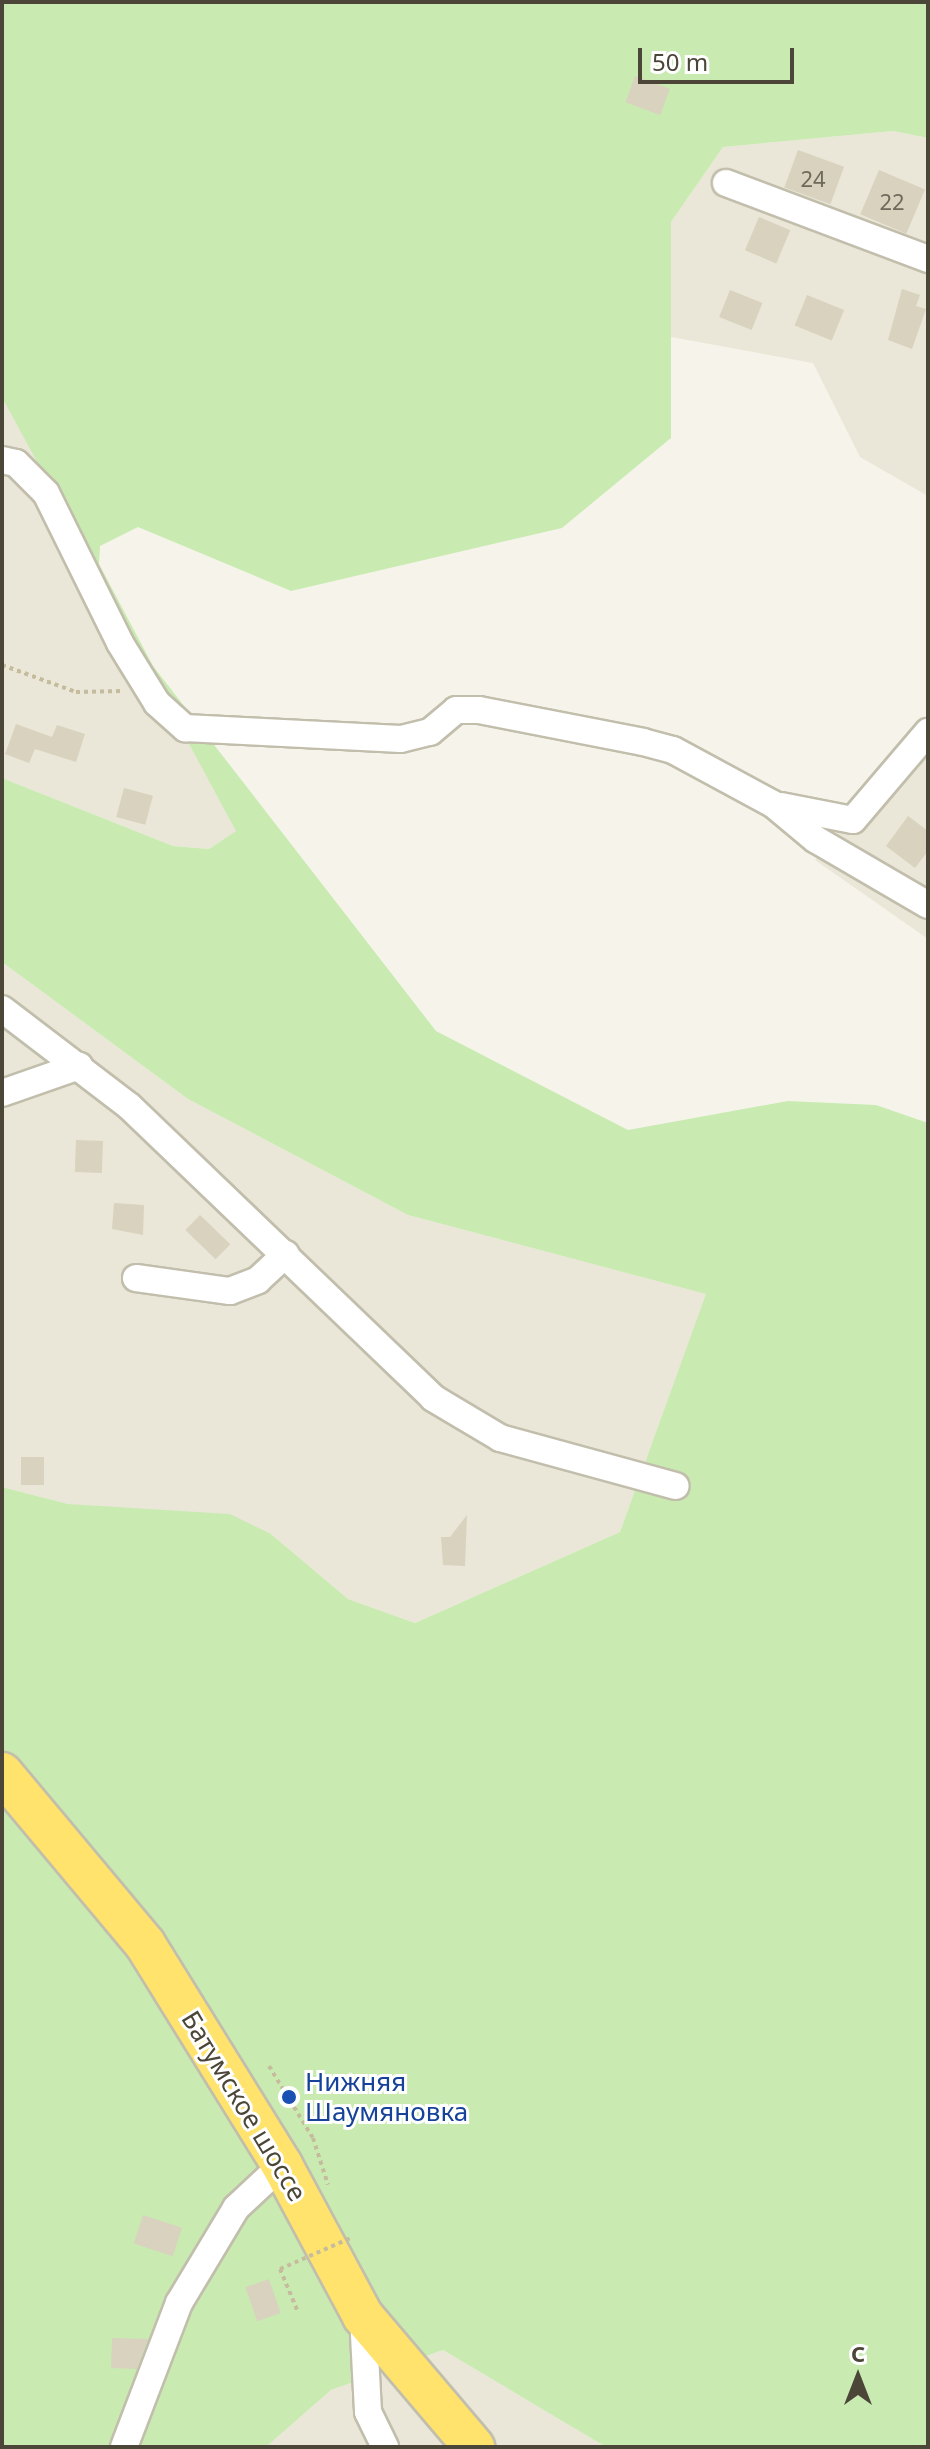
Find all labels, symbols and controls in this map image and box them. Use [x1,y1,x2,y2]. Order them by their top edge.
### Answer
scale bar [642,32,798,82]
text: 50 m [652,45,708,78]
house number: 24 [800,166,826,192]
house number: 22 [879,189,905,215]
street label: Батумское шоссе [175,2005,313,2207]
place label: Нижняя Шаумяновка [305,2066,468,2128]
marker: Нижняя Шаумяновка [280,2088,298,2106]
north arrow [818,2337,898,2417]
text: С [851,2338,865,2368]

